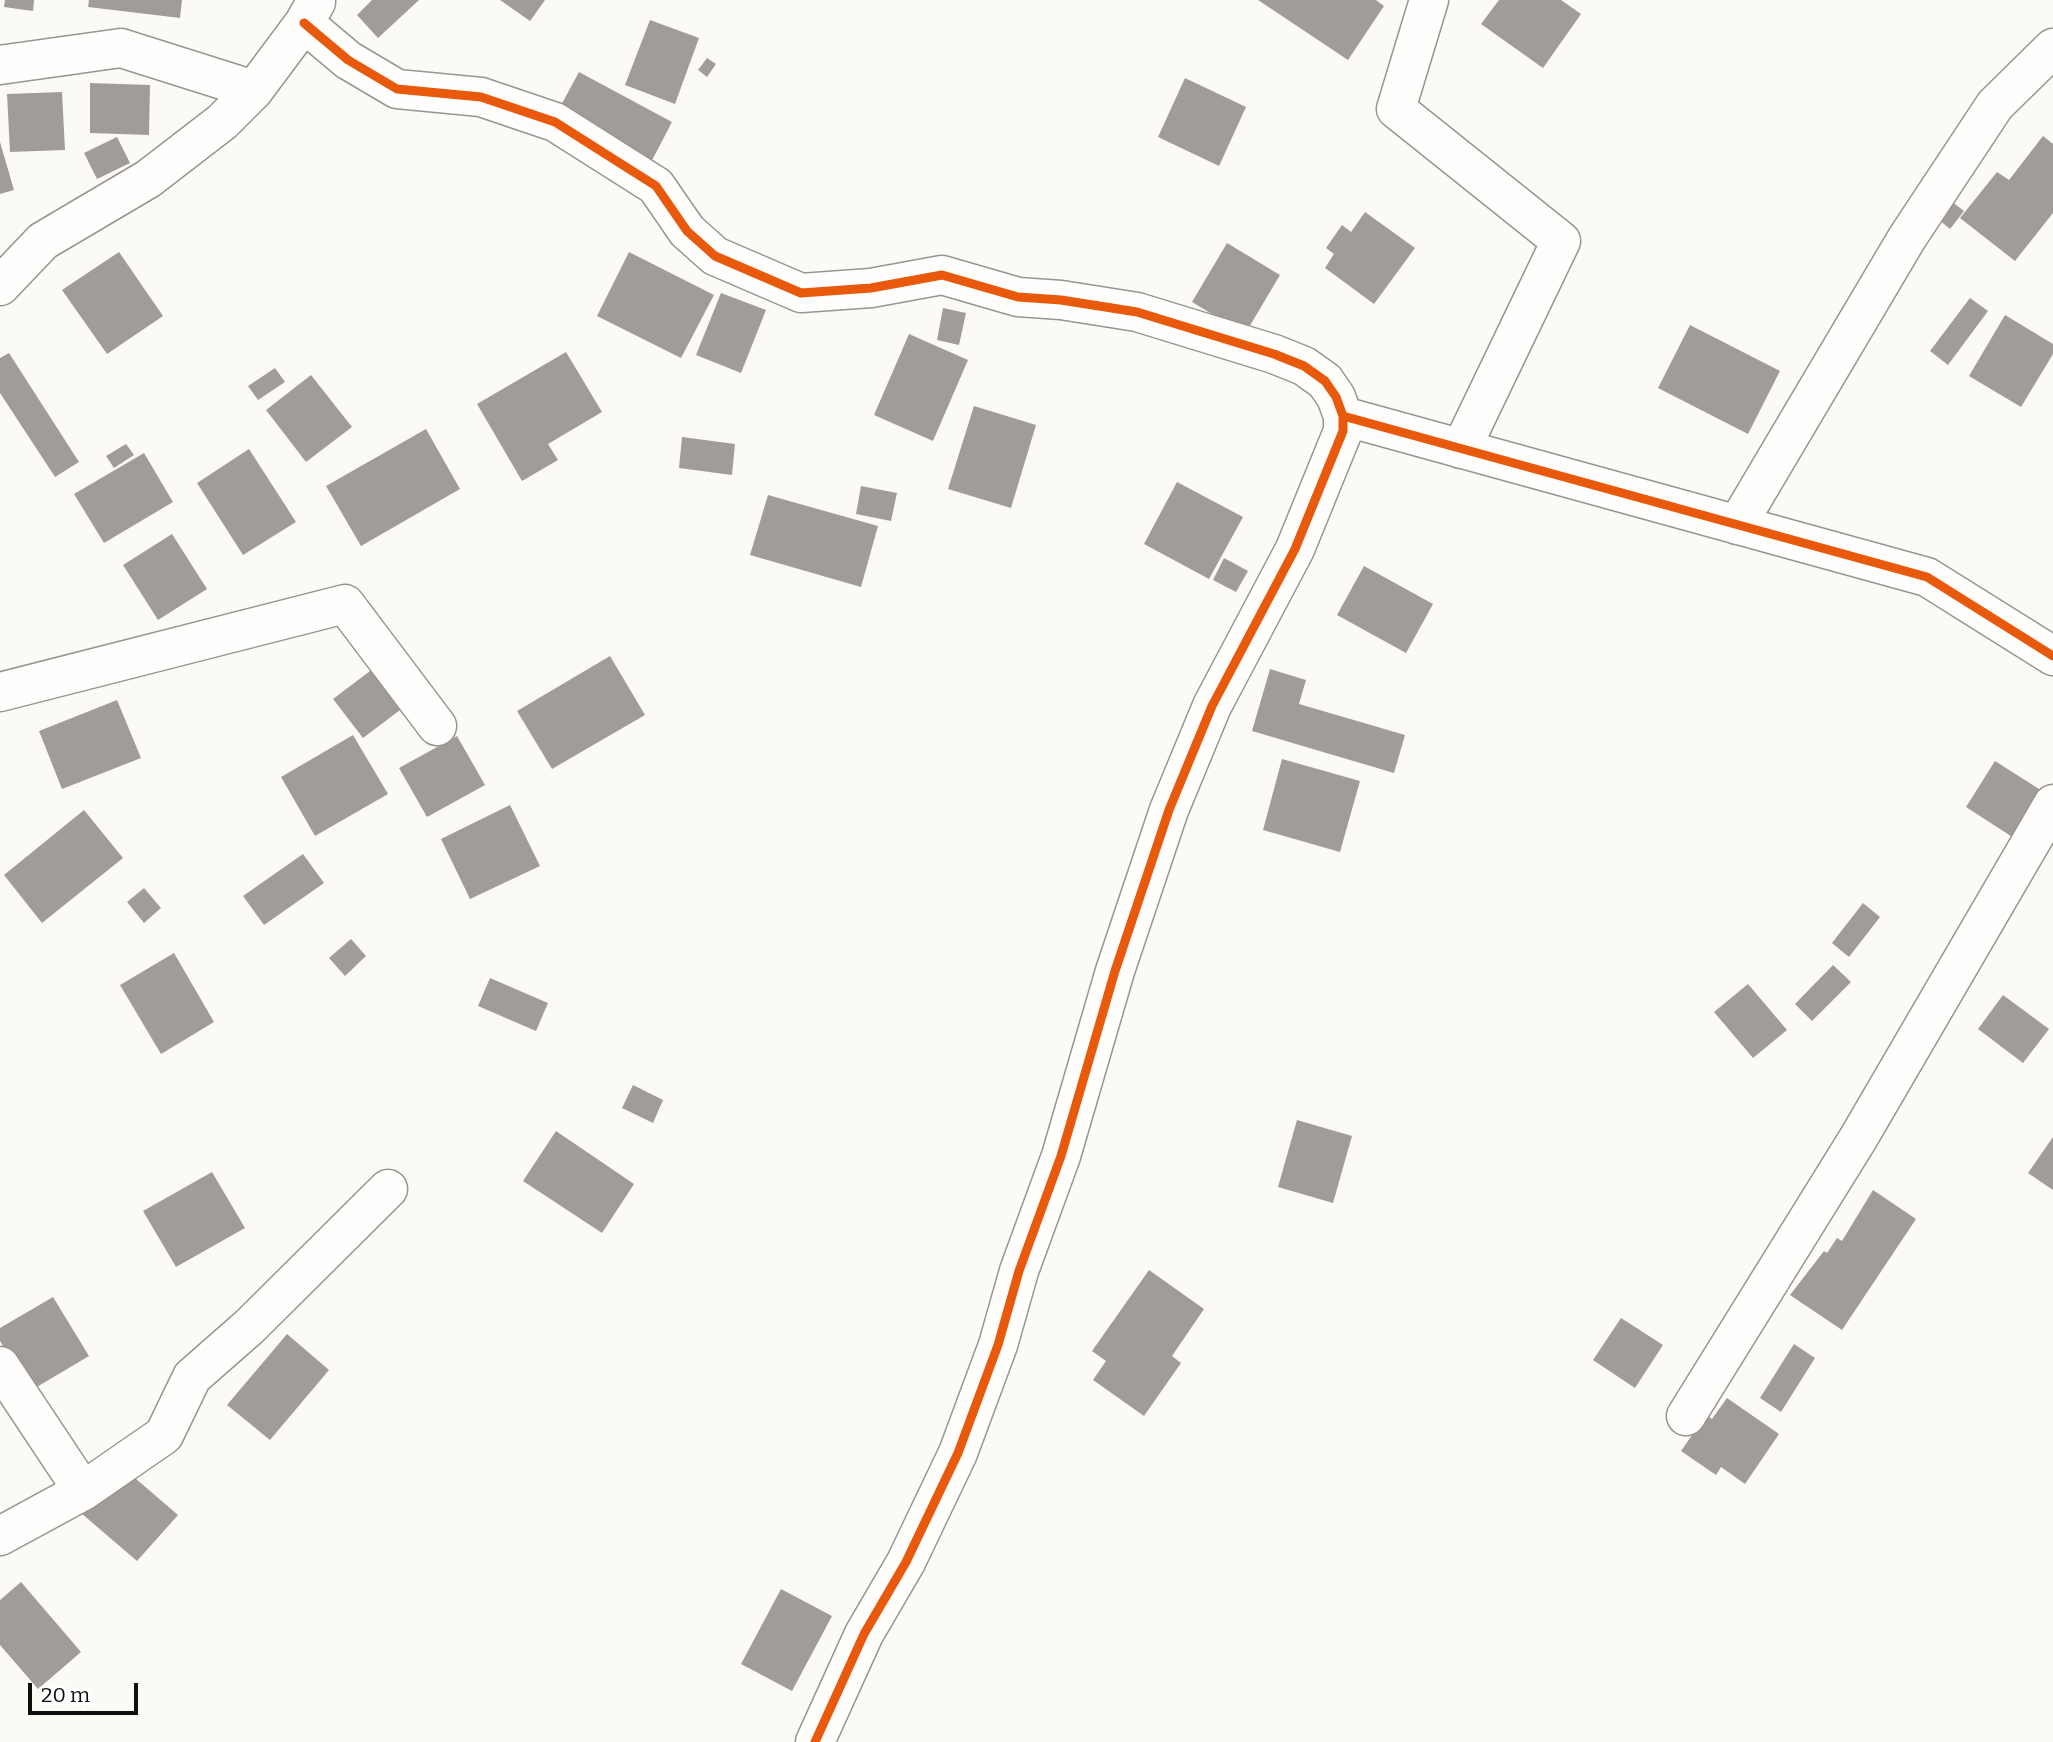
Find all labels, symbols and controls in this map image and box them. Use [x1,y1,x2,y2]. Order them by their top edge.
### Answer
scale bar [32,1668,142,1712]
text: 20 m [41,1682,90,1708]

